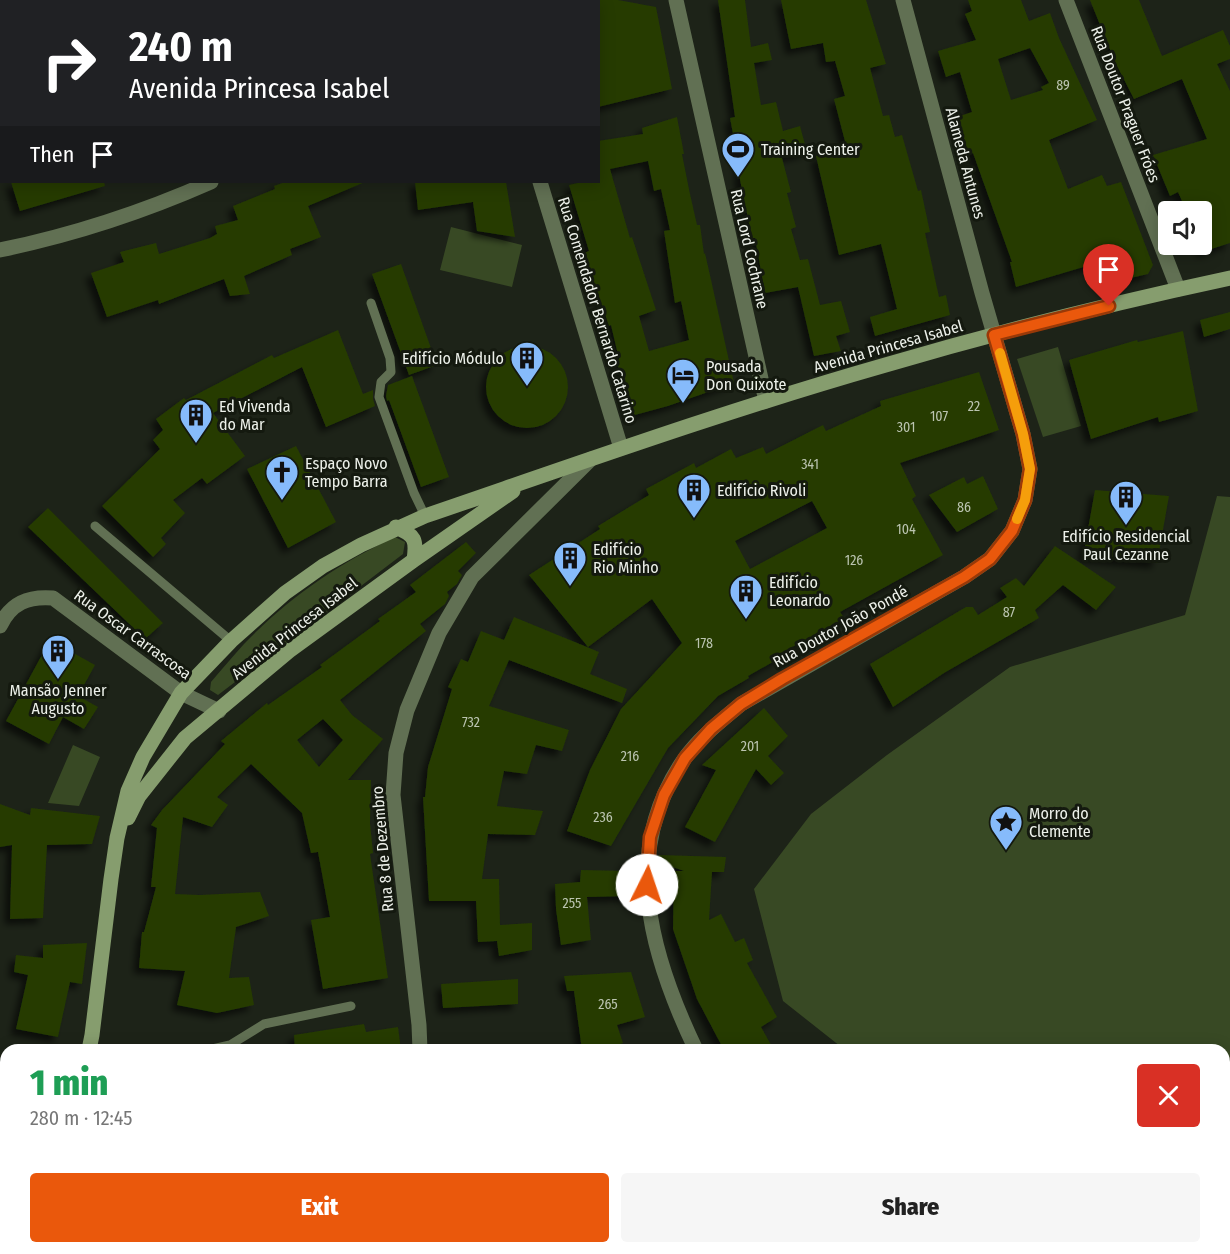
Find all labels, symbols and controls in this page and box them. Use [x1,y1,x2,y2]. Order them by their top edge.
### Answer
text: 240 m [129,22,233,72]
street label: Rua Doutor Praguer Fróes [1087,23,1164,185]
icon: right [30,24,108,102]
text: Avenida Princesa Isabel [129,73,389,105]
house number: 89 [1056,77,1070,94]
street label: Alameda Antunes [942,105,990,221]
sports icon: Training Center [720,131,756,178]
icon: arrive [86,138,119,171]
place label: Training Center [761,140,860,159]
text: Then [30,141,74,168]
street label: Rua Lord Cochrane [727,187,773,311]
street label: Rua Comendador Bernardo Catarino [554,195,641,426]
map controls [1158,201,1212,255]
button: sound [1158,201,1212,255]
pin [1083,244,1134,306]
icon: arrive [1092,253,1125,286]
street label: Avenida Princesa Isabel [811,316,965,377]
building icon: Edifício Módulo [509,340,545,387]
place label: Edifício Módulo [402,349,504,368]
hotel icon: Pousada Don Quixote [665,357,701,404]
place label: Pousada Don Quixote [706,357,787,394]
building icon: Ed Vivenda do Mar [178,397,214,444]
place label: Ed Vivenda do Mar [219,397,291,434]
house number: 22 [968,398,980,415]
house number: 107 [930,408,948,425]
house number: 301 [897,419,915,436]
church icon: Espaço Novo Tempo Barra [264,454,300,501]
place label: Espaço Novo Tempo Barra [305,454,388,491]
house number: 341 [801,456,819,473]
building icon: Edifício Rivoli [676,472,712,519]
building icon: Edifício Residencial Paul Cezanne [1108,479,1144,526]
place label: Edifício Rivoli [717,481,806,500]
house number: 86 [957,499,971,516]
house number: 104 [896,521,916,538]
place label: Edifício Residencial Paul Cezanne [1062,527,1190,564]
building icon: Edifício Rio Minho [552,540,588,587]
place label: Edifício Rio Minho [593,540,659,577]
house number: 126 [845,552,863,569]
street label: Avenida Princesa Isabel [228,573,361,683]
building icon: Edifício Leonardo [728,573,764,620]
place label: Edifício Leonardo [769,573,830,610]
street label: Rua Doutor João Pondé [769,581,911,671]
street label: Rua Oscar Carrascosa [70,586,195,683]
house number: 87 [1003,604,1016,621]
building icon: Mansão Jenner Augusto [40,633,76,680]
house number: 178 [695,635,713,652]
place label: Mansão Jenner Augusto [9,681,107,718]
house number: 732 [462,714,480,731]
house number: 201 [741,738,759,755]
house number: 216 [621,748,639,765]
street label: Rua 8 de Dezembro [368,785,397,913]
place icon: Morro do Clemente [988,804,1024,851]
place label: Morro do Clemente [1029,804,1091,841]
house number: 236 [593,809,613,826]
position arrow [615,853,679,917]
house number: 255 [563,895,581,912]
house number: 265 [598,996,618,1013]
text: 1 min [30,1061,108,1105]
button: close [1137,1064,1200,1127]
text: 280 m · 12:45 [30,1106,132,1130]
button: Exit [30,1173,609,1242]
button: Share [621,1173,1200,1242]

